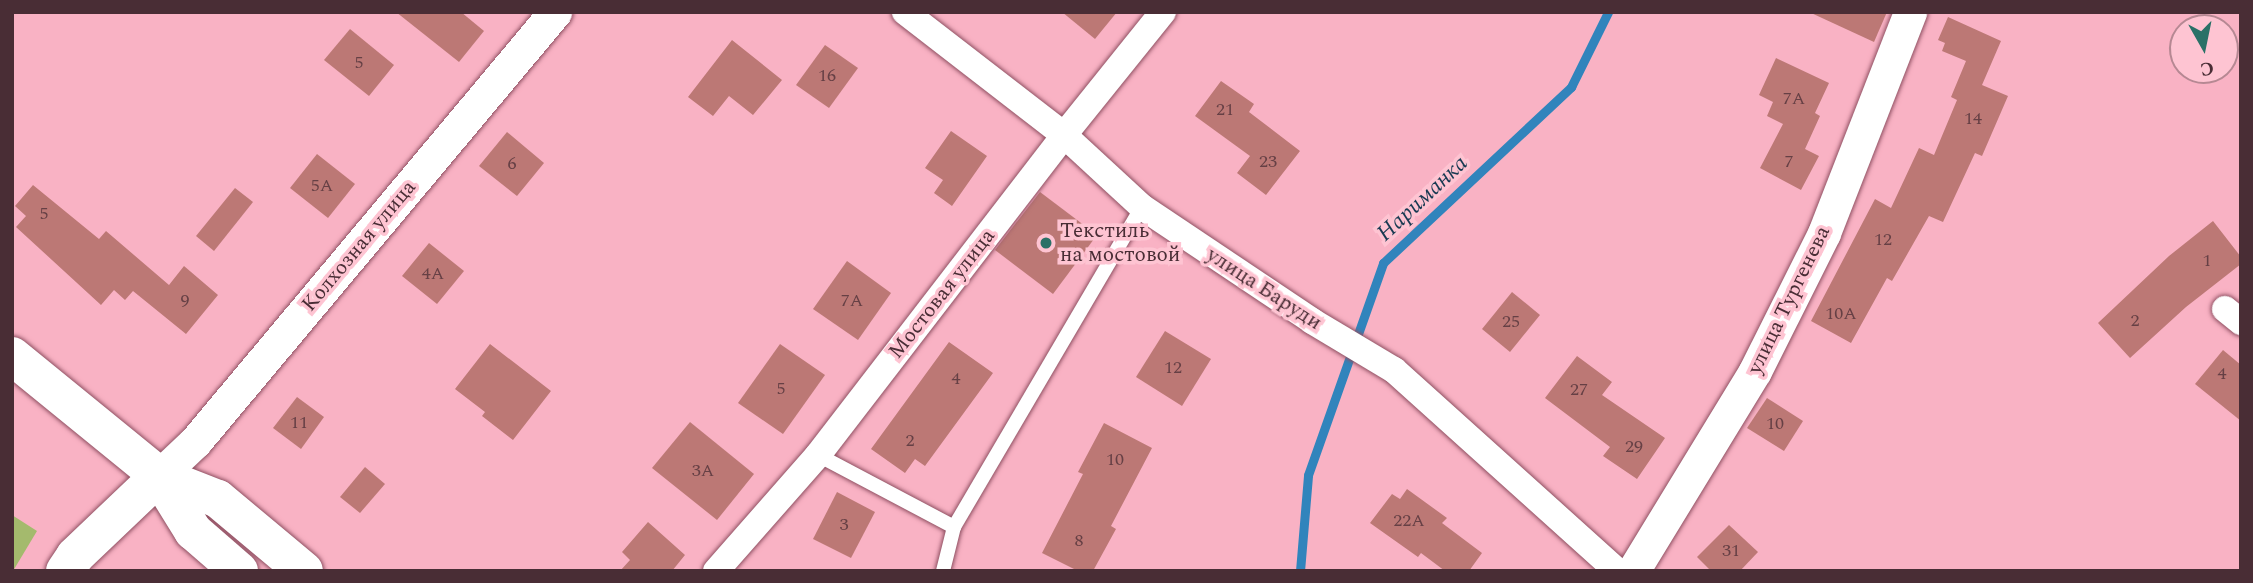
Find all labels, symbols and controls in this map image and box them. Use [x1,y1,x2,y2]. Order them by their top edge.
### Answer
north arrow [2169,14,2239,84]
house number: 5 [355,52,363,74]
text: С [2198,53,2216,84]
house number: 16 [818,65,836,87]
house number: 7А [1783,88,1805,110]
house number: 21 [1216,99,1234,121]
house number: 14 [1964,108,1982,130]
water label: Нариманка [1372,150,1474,248]
house number: 23 [1259,151,1277,173]
house number: 7 [1785,151,1793,173]
house number: 6 [508,153,516,175]
street label: Колхозная улица [297,175,421,317]
house number: 5А [311,175,333,197]
house number: 5 [40,203,48,225]
place label: Текстиль на мостовой [1060,218,1180,268]
street label: улица Тургенева [1742,222,1836,378]
street label: Мостовая улица [884,224,1000,364]
house number: 12 [1874,229,1892,251]
marker: Текстиль на мостовой [1038,235,1054,251]
street label: улица Баруди [1202,242,1326,336]
house number: 1 [2203,250,2211,272]
house number: 4А [422,263,444,285]
house number: 9 [181,290,189,312]
house number: 7А [841,290,863,312]
house number: 10А [1825,303,1857,325]
house number: 2 [2131,310,2139,332]
house number: 25 [1502,311,1520,333]
house number: 12 [1164,357,1182,379]
house number: 4 [2218,363,2226,385]
house number: 4 [952,368,960,390]
house number: 5 [777,378,785,400]
house number: 27 [1570,379,1588,401]
house number: 11 [290,412,308,434]
house number: 10 [1766,413,1784,435]
house number: 2 [906,430,914,452]
house number: 29 [1625,436,1643,458]
house number: 10 [1106,449,1124,471]
house number: 3А [692,460,714,482]
house number: 22А [1393,510,1425,532]
house number: 3 [840,514,848,536]
house number: 8 [1075,530,1083,552]
house number: 31 [1722,540,1740,562]

